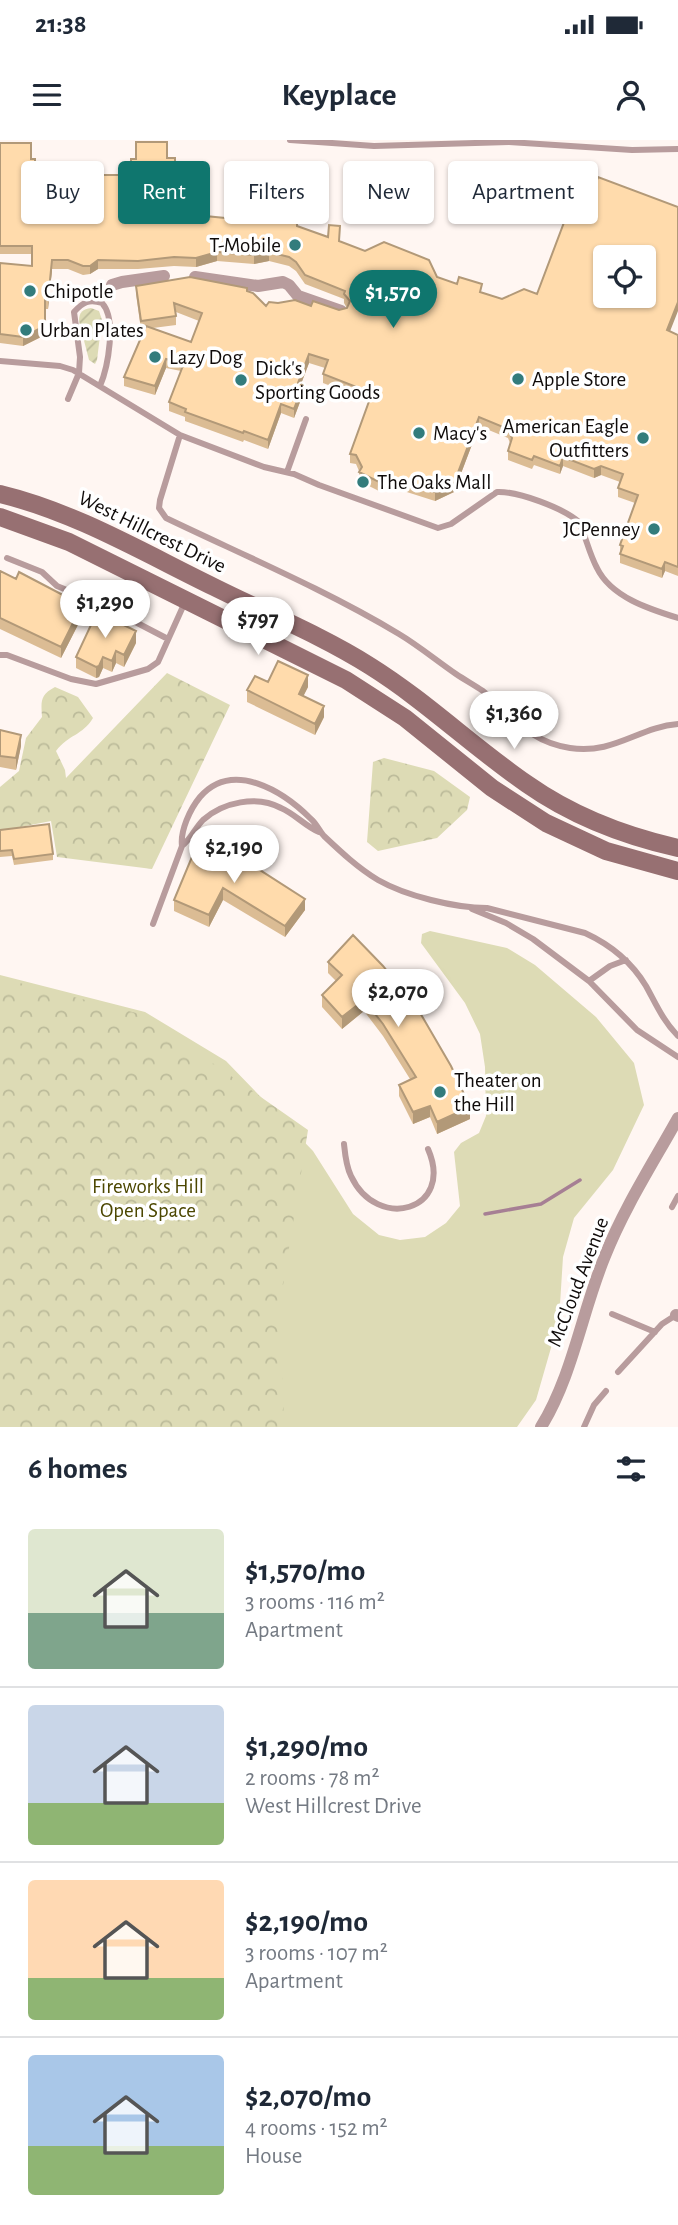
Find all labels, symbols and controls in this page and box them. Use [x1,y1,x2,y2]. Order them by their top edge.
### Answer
text: 21:38 [35,11,87,37]
icon: menu [28,76,66,114]
icon: person [612,76,650,114]
text: Keyplace [281,79,397,111]
chip: Buy [21,161,104,224]
chip: Rent [118,161,210,224]
chip: Filters [224,161,329,224]
chip: New [343,161,434,224]
chip: Apartment [448,161,598,224]
place label: T-Mobile [209,235,281,256]
marker: T-Mobile [287,237,303,253]
map controls [593,245,656,308]
button: locate [593,245,656,308]
pin: $1,570 [336,270,450,330]
place label: Chipotle [44,281,114,302]
text: $1,570 [365,281,421,304]
marker: Chipotle [22,283,38,299]
place label: Urban Plates [40,320,144,341]
marker: Urban Plates [18,322,34,338]
place label: Lazy Dog [169,347,243,368]
marker: Lazy Dog [147,349,163,365]
place label: Dick's Sporting Goods [255,358,380,403]
place label: Apple Store [532,369,626,390]
marker: Apple Store [510,371,526,387]
marker: Dick's Sporting Goods [233,372,249,388]
place label: American Eagle Outfitters [503,416,629,461]
place label: Macy's [433,423,487,444]
marker: Macy's [411,425,427,441]
marker: American Eagle Outfitters [635,430,651,446]
place label: The Oaks Mall [377,472,491,493]
marker: The Oaks Mall [355,474,371,490]
street label: West Hillcrest Drive [75,487,229,577]
place label: JCPenney [563,519,640,540]
marker: JCPenney [646,521,662,537]
pin: $1,290 [48,580,162,640]
text: $1,290 [76,591,134,614]
pin: $797 [217,598,299,657]
text: $797 [237,608,279,631]
pin: $1,360 [457,692,571,751]
text: $1,360 [486,702,542,725]
pin: $2,190 [177,826,291,885]
text: $2,190 [205,836,263,859]
pin: $2,070 [341,970,455,1029]
text: $2,070 [368,980,428,1003]
place label: Theater on the Hill [454,1070,542,1115]
marker: Theater on the Hill [432,1084,448,1100]
park label: Fireworks Hill Open Space [92,1176,204,1221]
street label: McCloud Avenue [544,1214,612,1350]
icon: filters [612,1450,650,1488]
text: 6 homes [28,1454,128,1484]
text: $1,570/mo [245,1556,365,1586]
icon: home [84,1557,168,1641]
text: 3 rooms · 116 m² [245,1591,385,1614]
text: Apartment [245,1619,343,1642]
text: $1,290/mo [245,1732,368,1762]
icon: home [84,1733,168,1817]
text: 2 rooms · 78 m² [245,1767,380,1790]
text: West Hillcrest Drive [245,1795,422,1818]
text: $2,190/mo [245,1907,368,1937]
icon: home [84,1908,168,1992]
text: 3 rooms · 107 m² [245,1942,388,1965]
text: Apartment [245,1970,343,1993]
text: $2,070/mo [245,2082,371,2112]
icon: home [84,2083,168,2167]
text: 4 rooms · 152 m² [245,2117,388,2140]
text: House [245,2145,302,2168]

